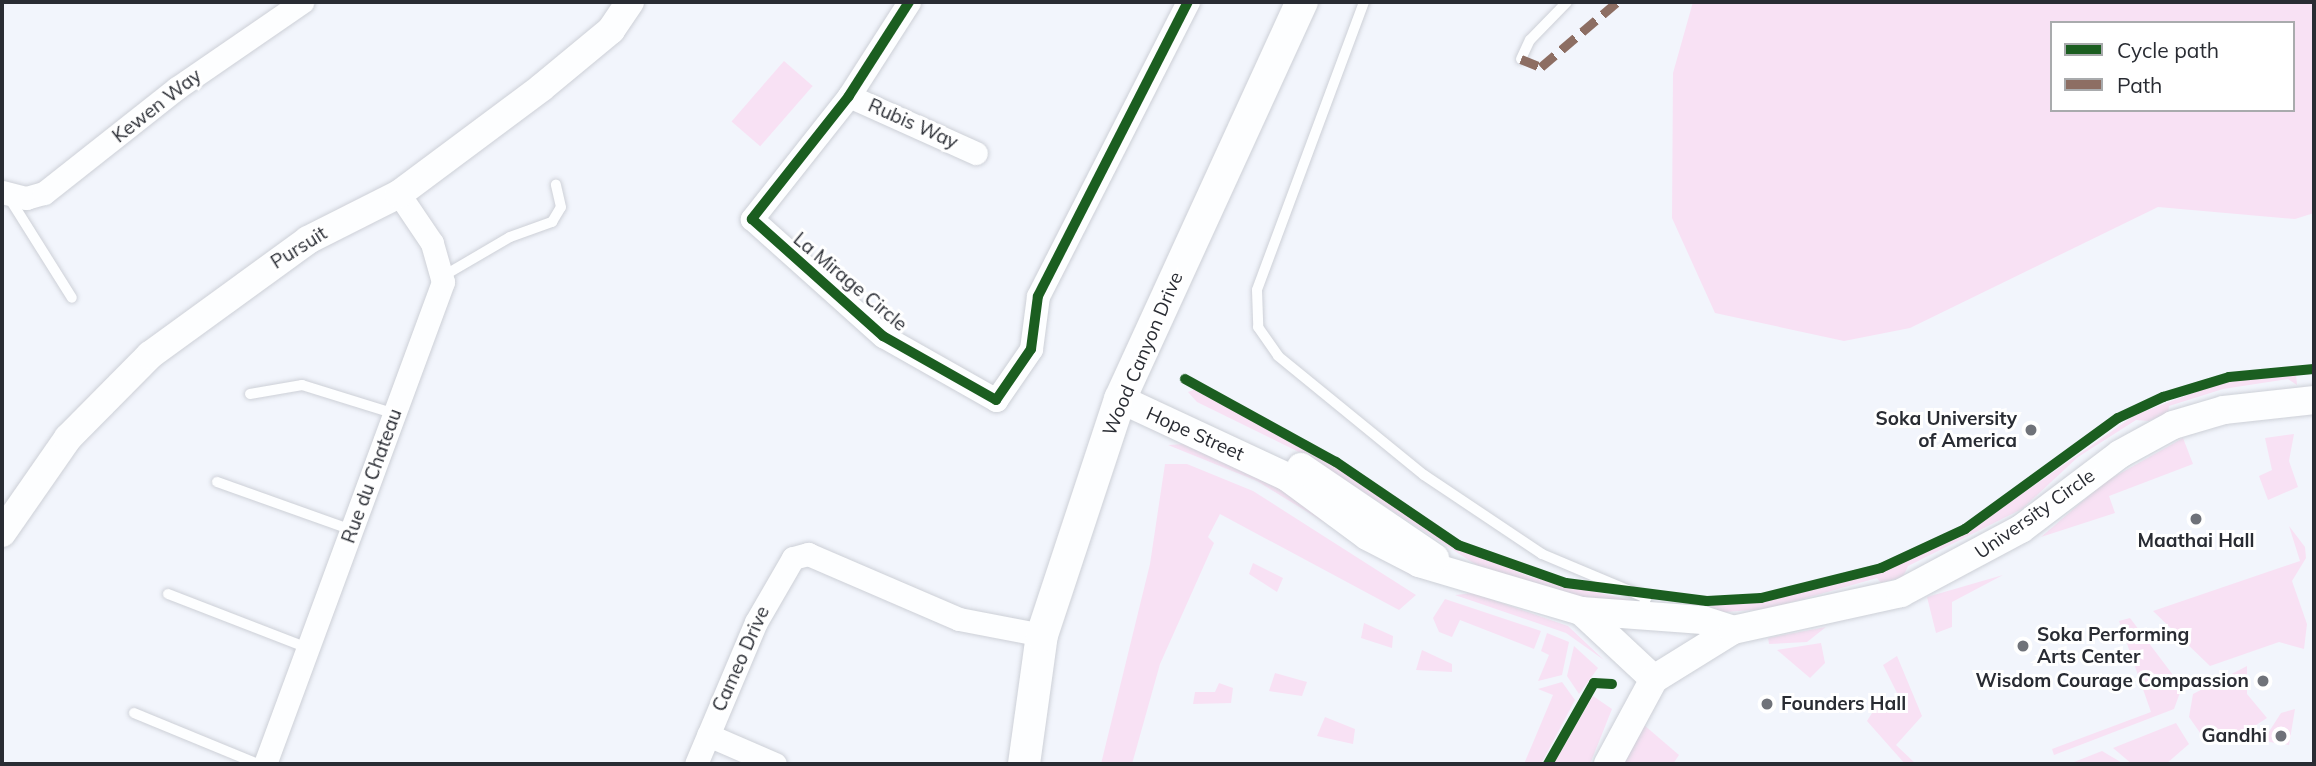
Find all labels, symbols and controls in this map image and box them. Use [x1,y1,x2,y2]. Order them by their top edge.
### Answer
legend [2050,21,2295,112]
text: Cycle path [2117,37,2219,63]
street label: Kewen Way [108,64,206,148]
text: Path [2117,72,2162,98]
street label: Rubis Way [865,94,961,154]
street label: Pursuit [267,222,331,274]
street label: La Mirage Circle [789,228,911,336]
street label: Wood Canyon Drive [1098,269,1188,439]
street label: Hope Street [1143,402,1247,466]
street label: Rue du Chateau [337,406,407,546]
place label: Soka University of America [1876,408,2017,452]
marker: Soka University of America [2023,422,2039,438]
street label: University Circle [1971,464,2099,564]
marker: Maathai Hall [2188,511,2204,527]
place label: Maathai Hall [2137,530,2255,552]
street label: Cameo Drive [708,603,774,715]
place label: Soka Performing Arts Center [2037,624,2189,668]
marker: Soka Performing Arts Center [2015,638,2031,654]
place label: Wisdom Courage Compassion [1975,670,2249,692]
marker: Wisdom Courage Compassion [2255,673,2271,689]
place label: Founders Hall [1781,693,1906,715]
marker: Founders Hall [1759,696,1775,712]
place label: Gandhi [2202,725,2267,747]
marker: Gandhi [2273,728,2289,744]

